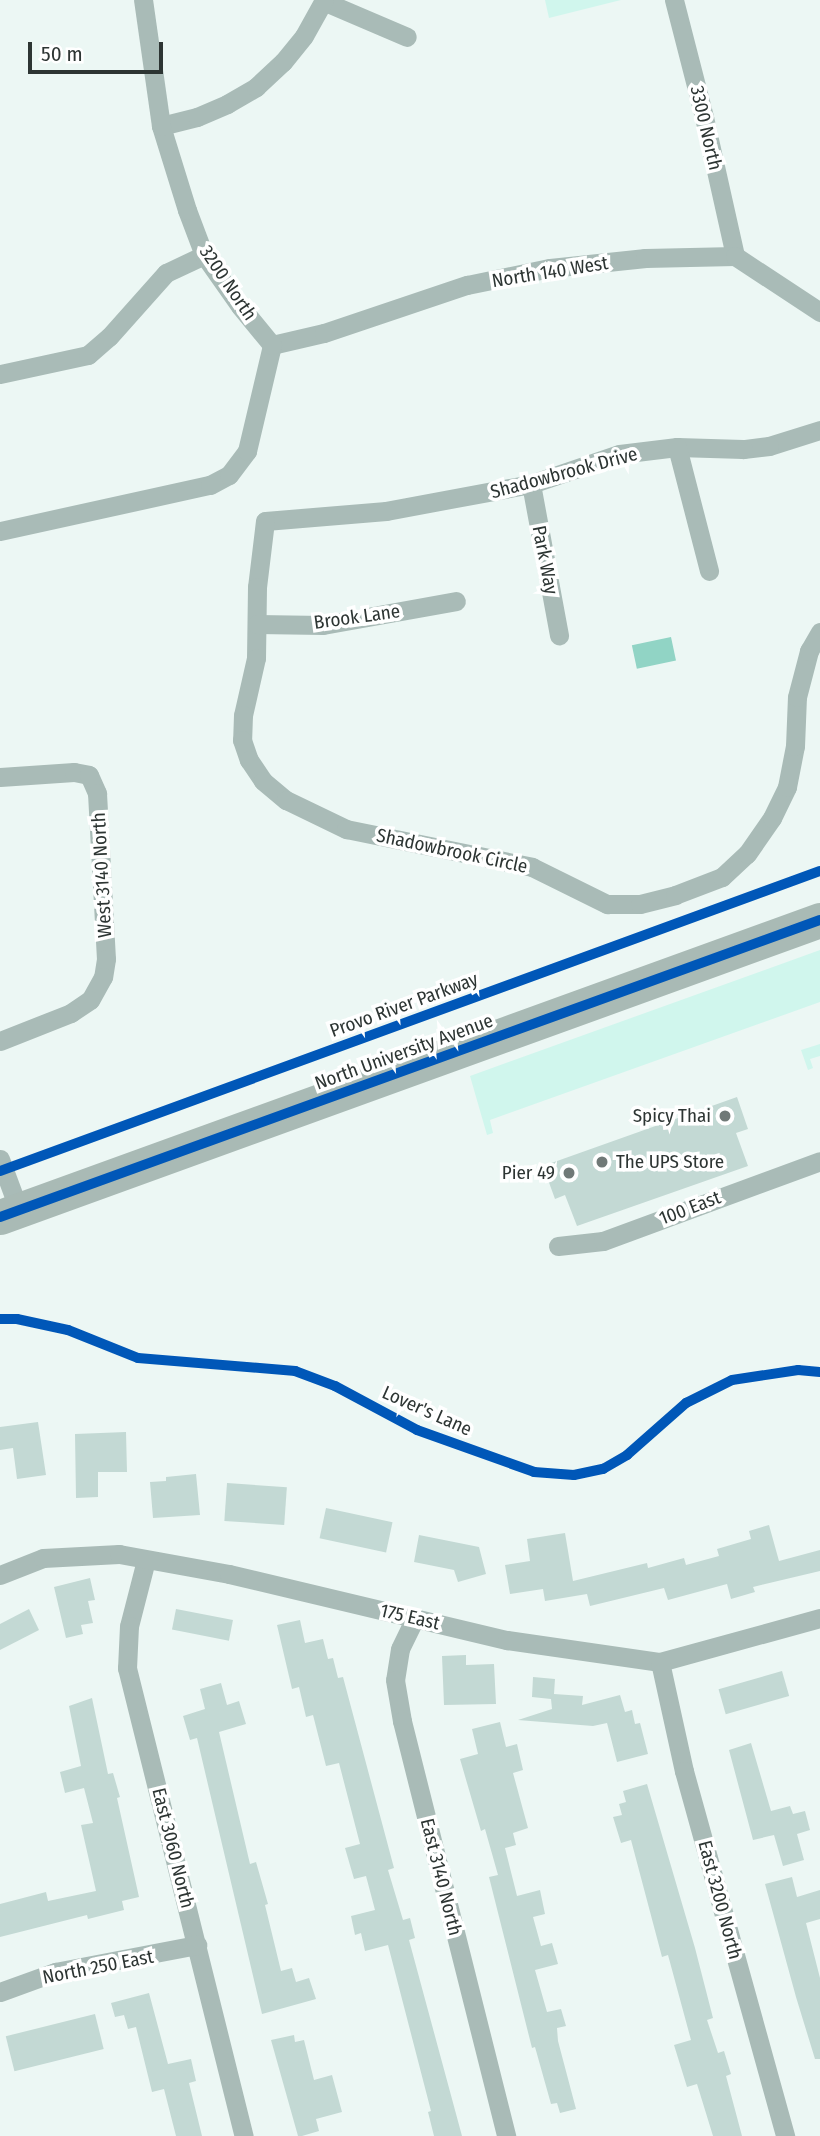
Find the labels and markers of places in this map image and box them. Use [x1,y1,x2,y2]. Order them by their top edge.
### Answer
place label: Spicy Thai [633,1105,711,1127]
marker: Spicy Thai [717,1108,733,1124]
place label: The UPS Store [616,1151,724,1173]
marker: The UPS Store [594,1154,610,1170]
place label: Pier 49 [502,1162,555,1184]
marker: Pier 49 [561,1165,577,1181]

